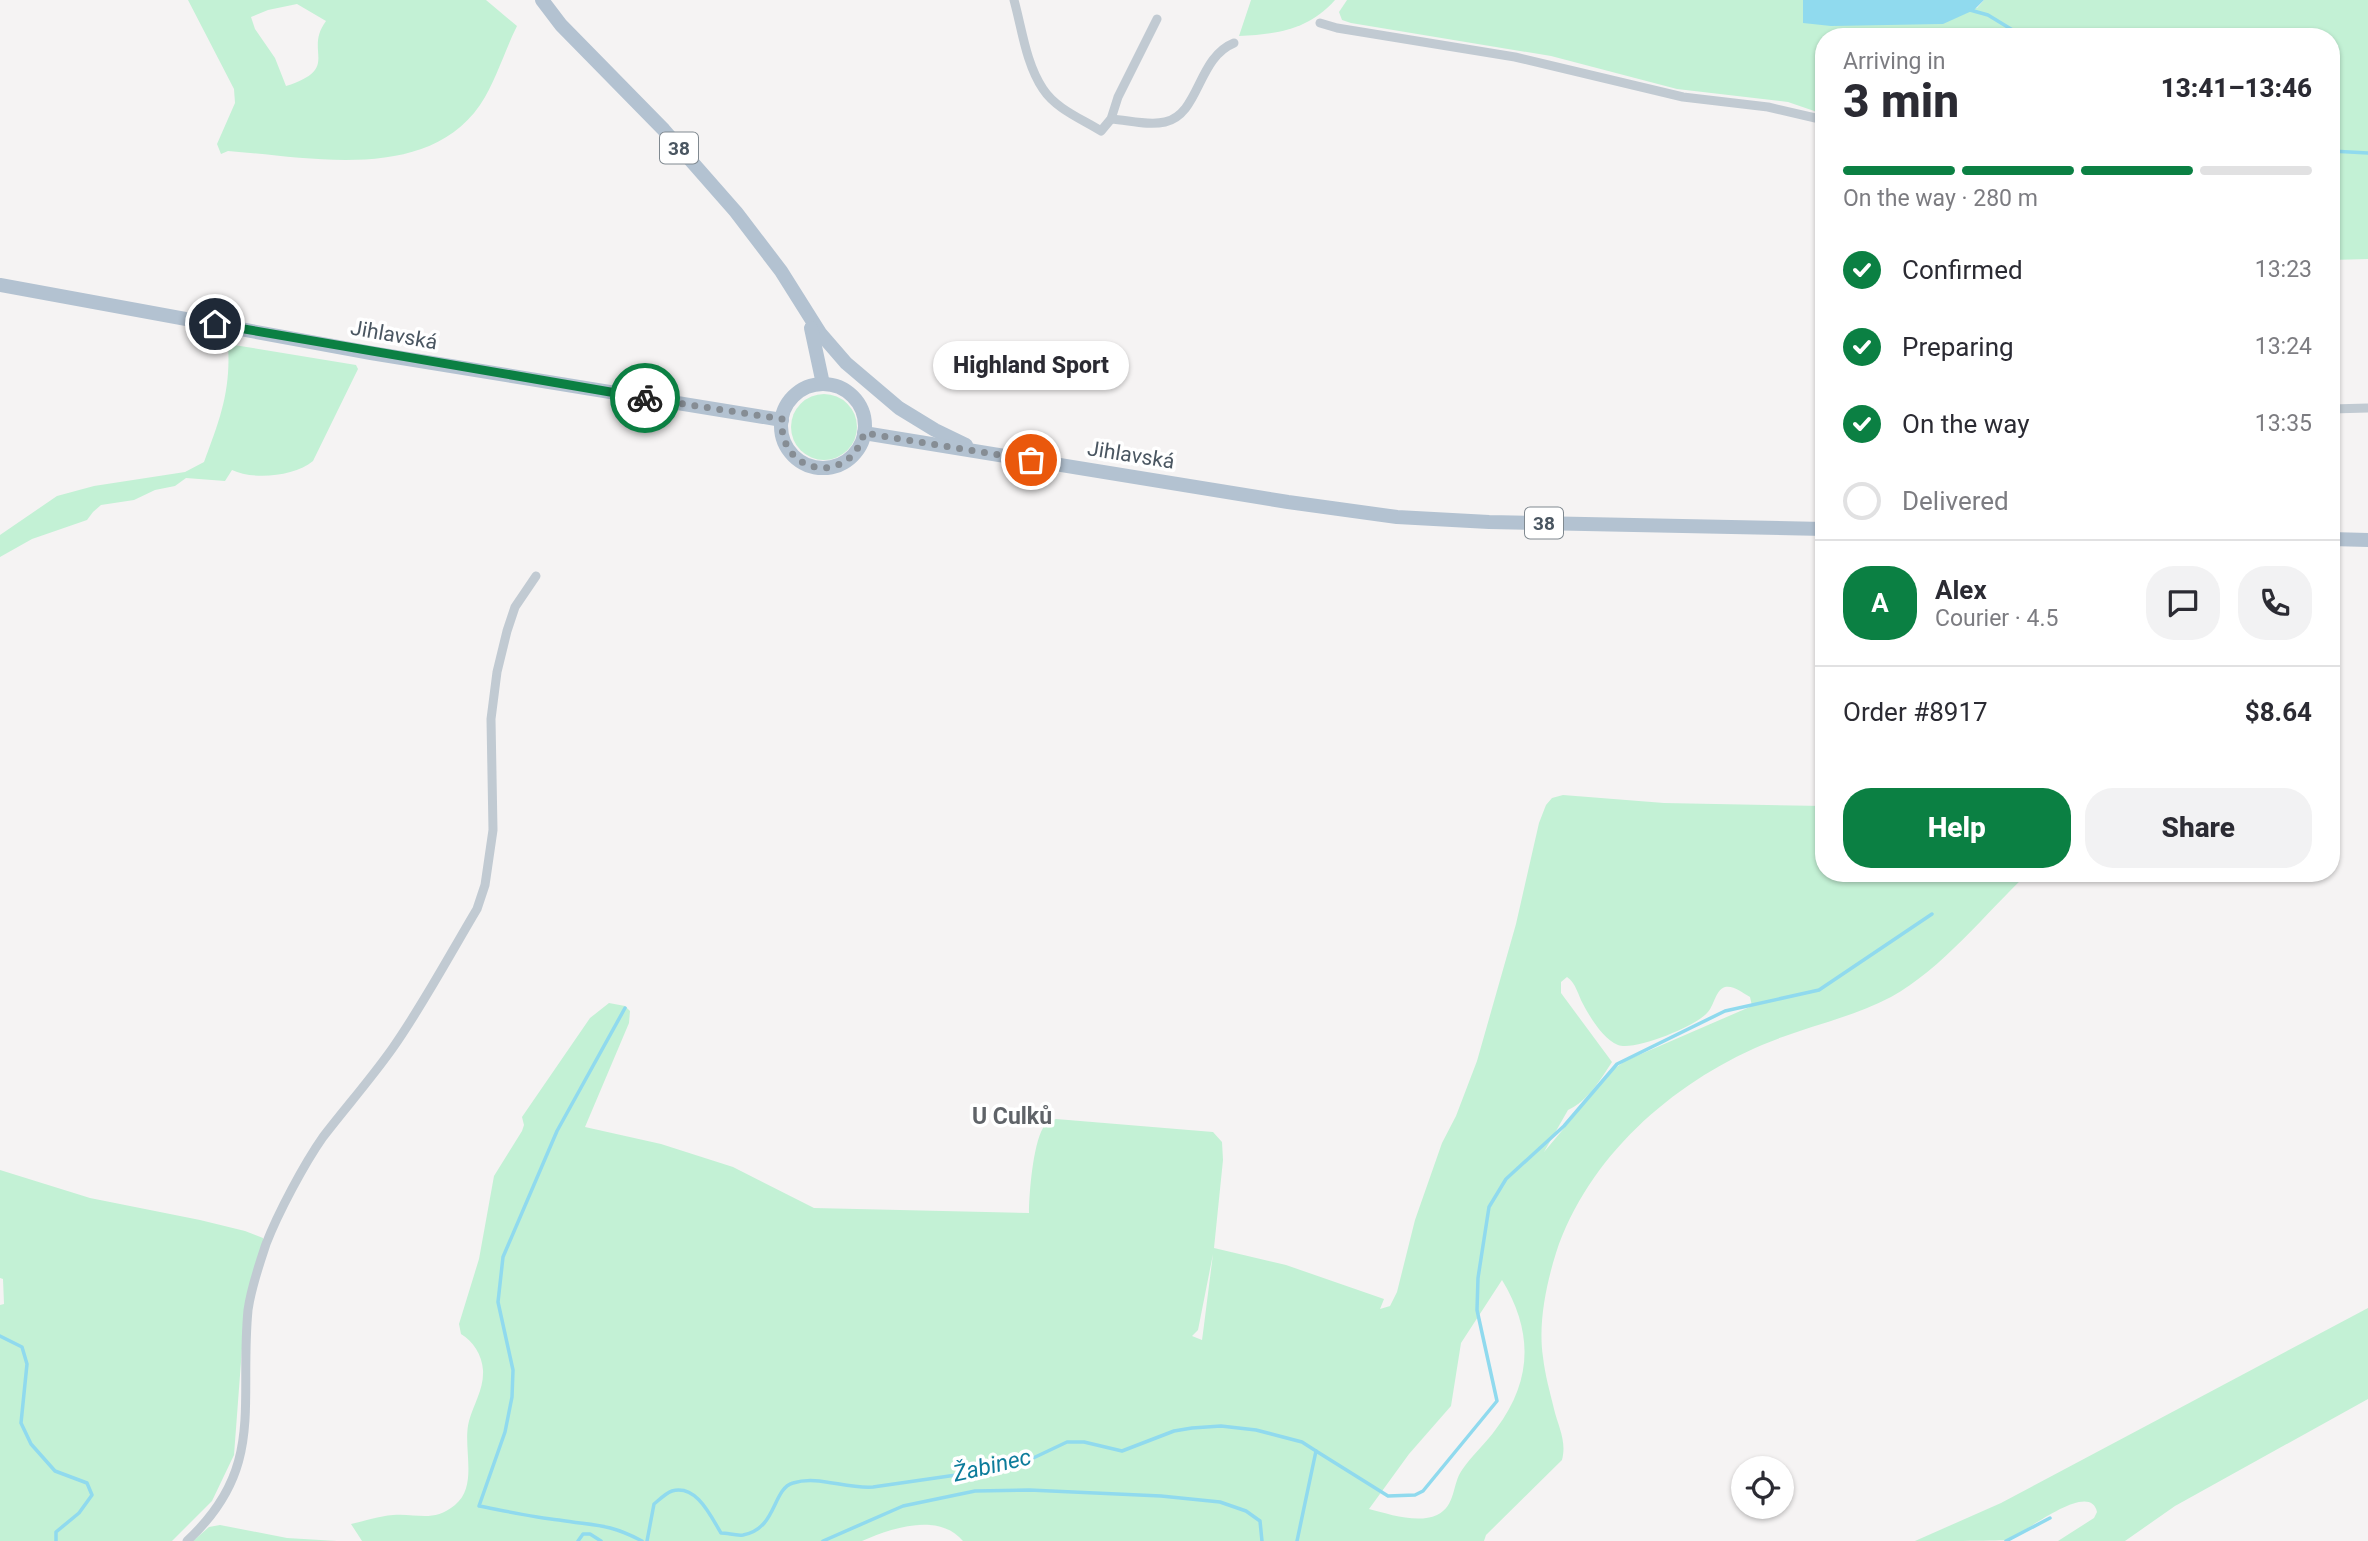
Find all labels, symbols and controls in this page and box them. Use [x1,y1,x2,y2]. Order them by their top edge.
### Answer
text: Arriving in [1843,48,1946,75]
text: 13:41–13:46 [2161,73,2312,103]
text: 3 min [1843,74,1959,128]
road number: 38 [660,132,698,164]
text: On the way · 280 m [1843,185,2038,212]
icon: check [1843,251,1881,289]
text: Confirmed [1902,255,2023,285]
text: 13:23 [2255,256,2312,283]
pin [185,294,245,354]
icon: home [196,305,234,343]
street label: Jihlavská [349,316,439,354]
icon: check [1843,328,1881,366]
text: Preparing [1902,332,2014,362]
text: 13:24 [2255,333,2312,360]
callout: Highland Sport [933,341,1129,390]
text: Highland Sport [953,352,1109,379]
courier [610,363,680,433]
icon: bike [626,379,664,417]
icon: check [1843,405,1881,443]
text: On the way [1902,409,2030,439]
text: 13:35 [2255,410,2312,437]
pin [1001,430,1061,490]
street label: Jihlavská [1086,436,1176,474]
icon: bag [1012,441,1050,479]
text: Delivered [1902,486,2009,516]
road number: 38 [1525,508,1563,538]
button: chat [2146,566,2220,640]
button: phone [2238,566,2312,640]
text: Alex [1935,575,1987,605]
text: A [1871,588,1889,618]
text: Courier · 4.5 [1935,605,2058,632]
text: Order #8917 [1843,697,1988,727]
text: $8.64 [2245,697,2312,727]
button: Help [1843,788,2071,868]
button: Share [2085,788,2312,868]
district label: U Culků [972,1103,1052,1130]
water label: Žabinec [949,1442,1034,1488]
map controls [1731,1456,1794,1519]
button: locate [1731,1456,1794,1519]

